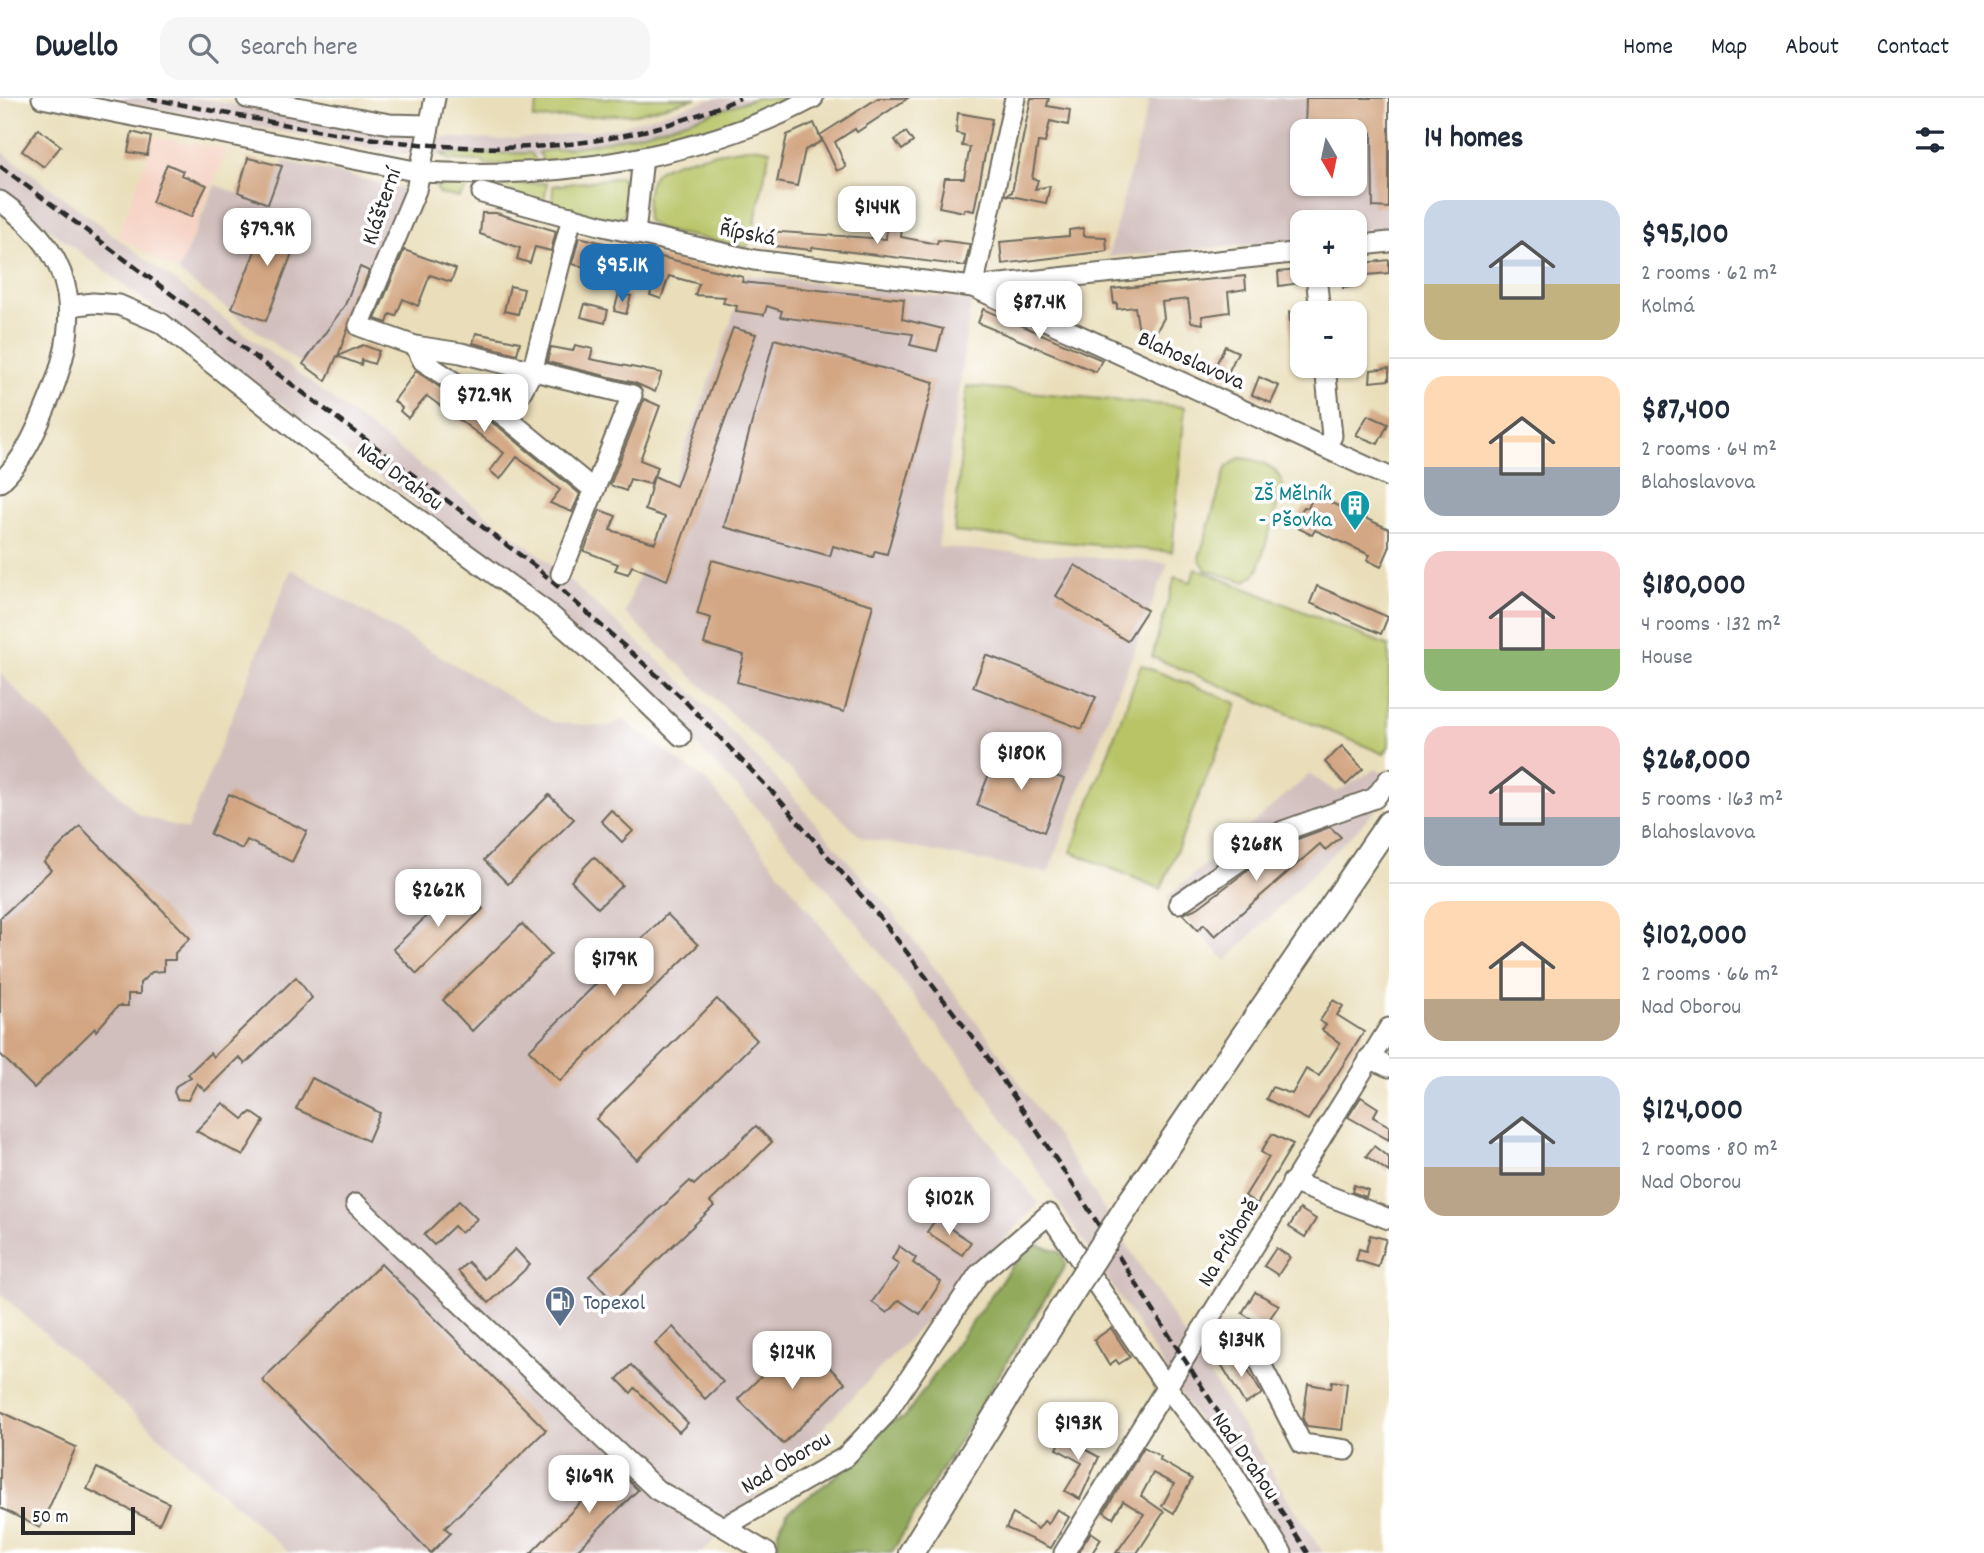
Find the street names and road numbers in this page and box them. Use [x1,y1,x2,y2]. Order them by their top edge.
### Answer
street label: Klášterní [355,163,412,250]
street label: Řípská [717,214,778,257]
street label: Blahoslavova [1132,324,1250,401]
street label: Nad Drahou [349,435,449,521]
street label: Na Průhoně [1191,1193,1269,1294]
street label: Nad Drahou [1202,1407,1286,1507]
street label: Nad Oborou [735,1424,838,1504]

